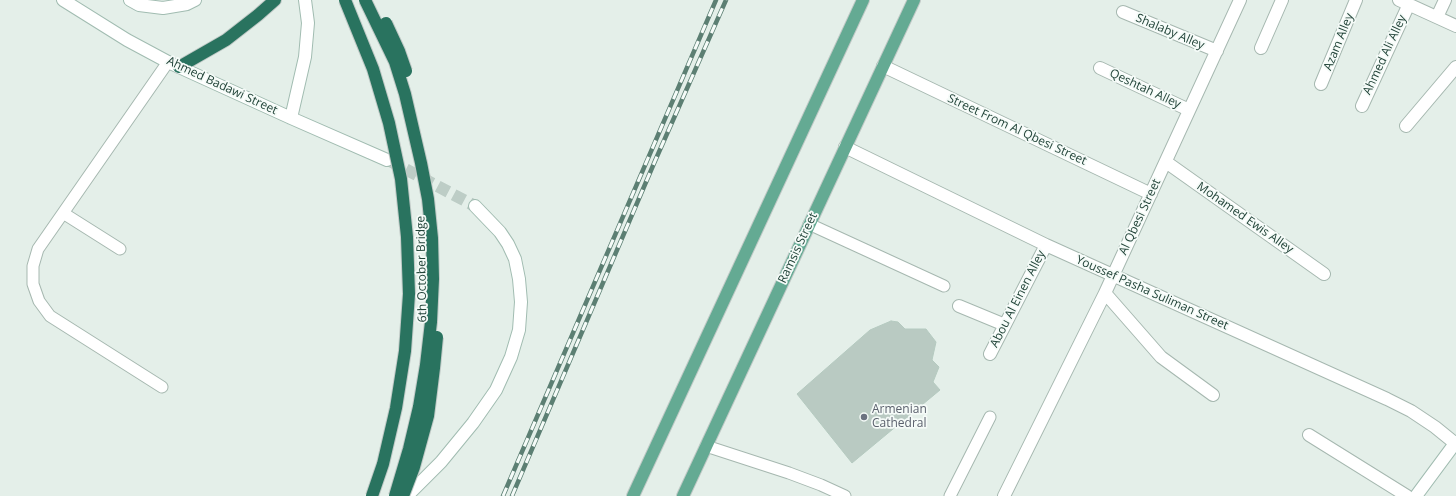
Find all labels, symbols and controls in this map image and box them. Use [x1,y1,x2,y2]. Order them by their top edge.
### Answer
street label: Shalaby Alley [1134,11,1206,53]
street label: Azam Alley [1321,11,1357,73]
street label: Ahmed Ali Alley [1360,13,1410,97]
street label: Ahmed Badawi Street [164,54,280,118]
street label: Qeshtah Alley [1107,66,1183,112]
street label: Street From Al Qbesi Street [945,91,1089,169]
street label: Al Qbesi Street [1116,177,1164,257]
street label: Mohamed Ewis Alley [1194,179,1296,257]
street label: Ramsis Street [775,210,821,286]
street label: 6th October Bridge [414,216,430,322]
street label: Abou Al Einen Alley [987,248,1049,350]
street label: Youssef Pasha Suliman Street [1074,253,1230,333]
place label: Armenian Cathedral [872,403,927,431]
marker: Armenian Cathedral [859,412,869,422]

